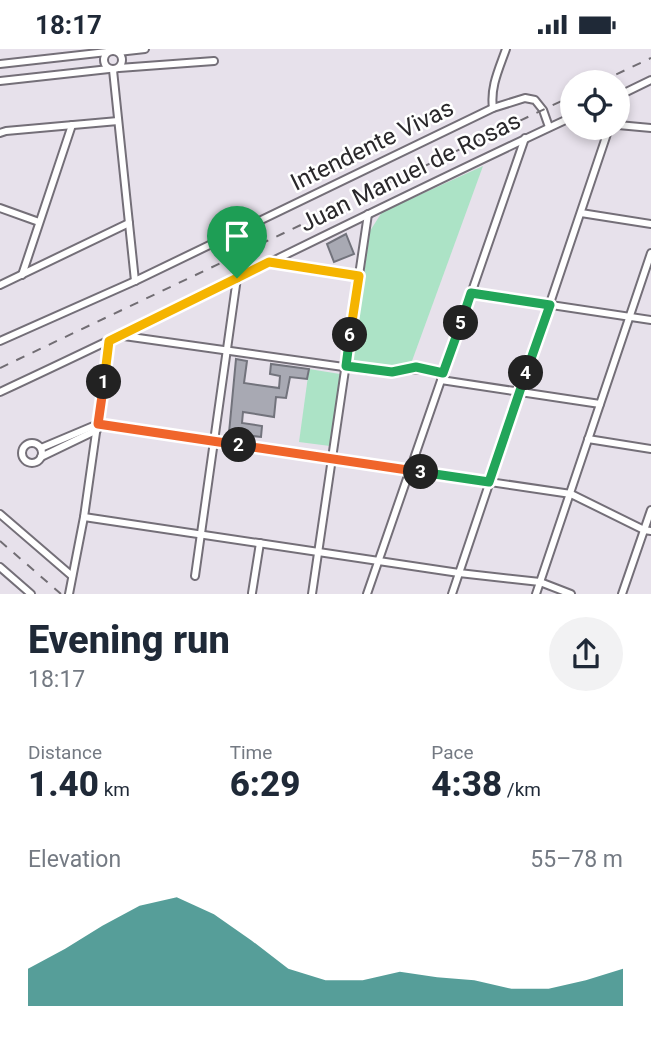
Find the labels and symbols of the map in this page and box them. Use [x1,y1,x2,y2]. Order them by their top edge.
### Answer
street label: Intendente Vivas [286,93,458,197]
street label: Juan Manuel de Rosas [295,106,525,238]
pin [207,206,267,278]
pin: 5 [444,305,478,341]
pin: 6 [332,317,368,353]
pin: 4 [508,355,544,391]
pin: 1 [86,365,122,399]
pin: 2 [222,427,256,463]
pin: 3 [404,455,438,489]

